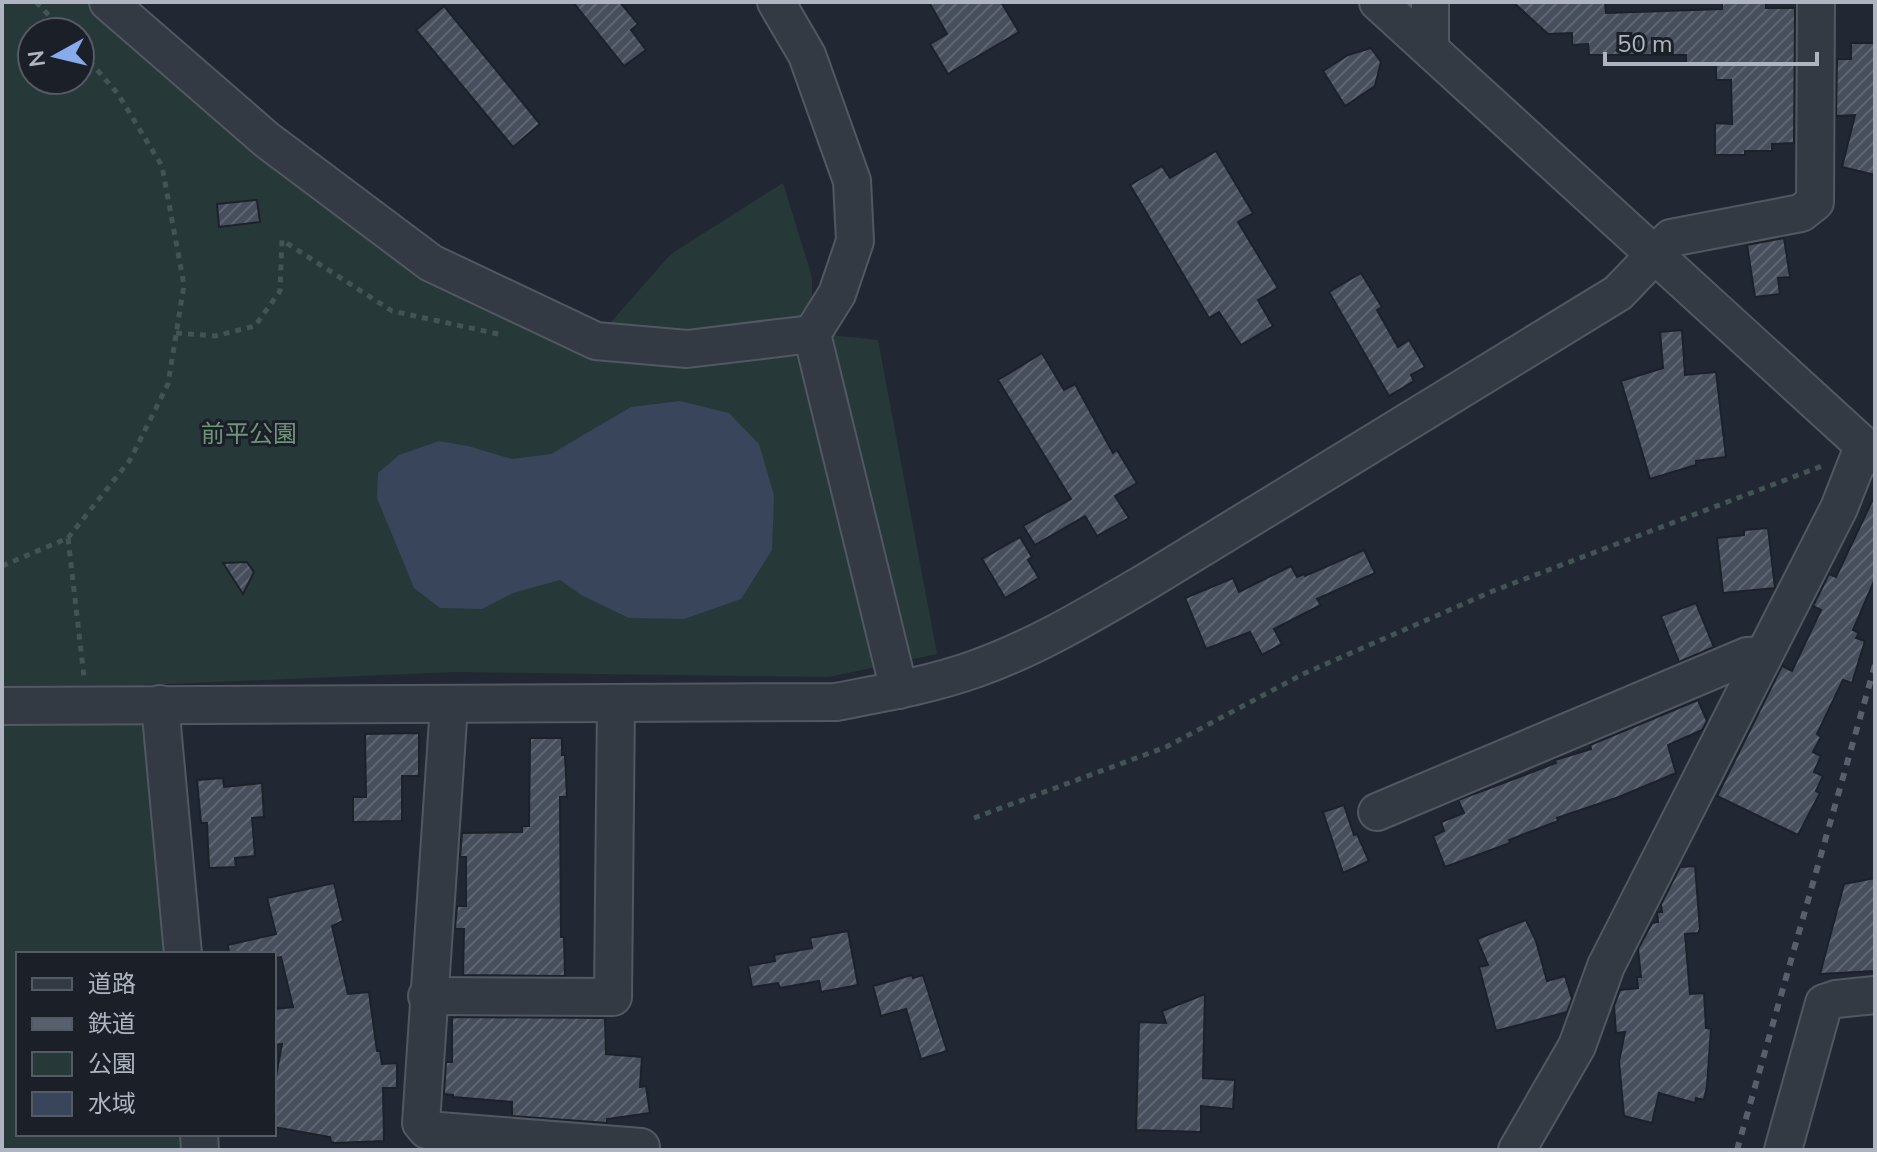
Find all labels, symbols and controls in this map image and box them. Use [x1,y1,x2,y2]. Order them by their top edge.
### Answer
north arrow [16,16,96,96]
scale bar [1605,16,1817,66]
text: 50 m [1617,28,1673,60]
text: N [21,48,53,69]
park label: 前平公園 [201,418,297,450]
legend [16,952,276,1136]
text: 道路 [88,968,136,1000]
text: 鉄道 [88,1008,136,1040]
text: 公園 [88,1048,136,1080]
text: 水域 [88,1088,136,1120]

